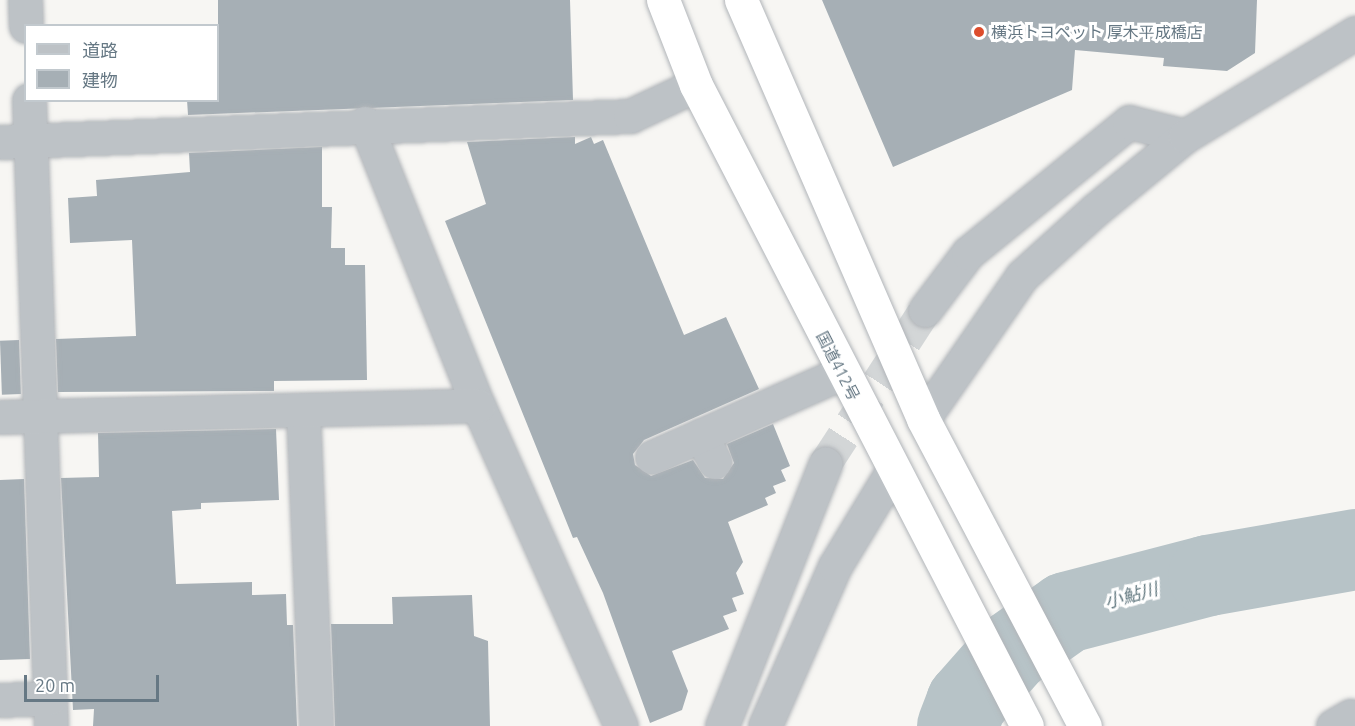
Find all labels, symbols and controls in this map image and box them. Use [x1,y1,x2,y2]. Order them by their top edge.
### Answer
place label: 横浜トヨペット 厚木平成橋店 [991,22,1203,42]
legend [24,24,219,102]
marker: 横浜トヨペット 厚木平成橋店 [972,25,986,39]
text: 道路 [82,40,118,60]
text: 建物 [82,70,118,90]
street label: 国道412号 [812,328,864,404]
water label: 小鮎川 [1102,578,1160,612]
scale bar [27,663,162,701]
text: 20 m [35,675,75,695]

